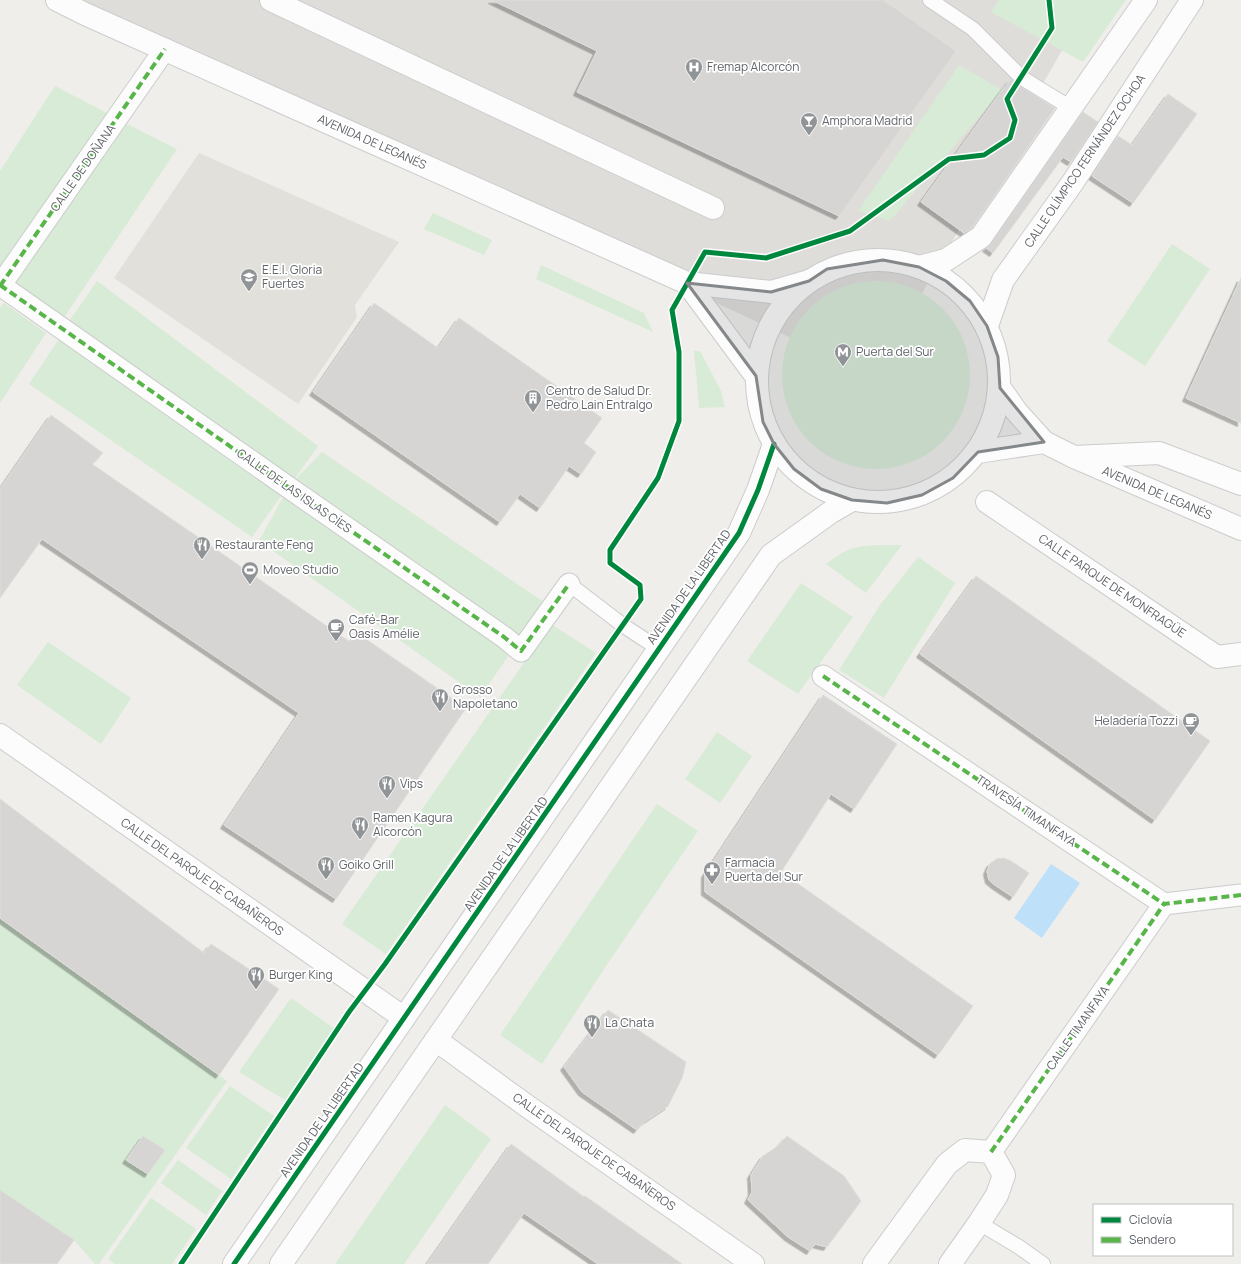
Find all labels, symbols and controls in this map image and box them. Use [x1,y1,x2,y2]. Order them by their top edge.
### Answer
hospital icon: Fremap Alcorcón [684,57,704,82]
place label: Fremap Alcorcón [707,58,799,75]
street label: CALLE OLÍMPICO FERNÁNDEZ OCHOA [1020,70,1149,251]
street label: AVENIDA DE LEGANÉS [315,110,429,173]
bar icon: Amphora Madrid [799,111,819,136]
place label: Amphora Madrid [822,112,912,129]
street label: CALLE DE DOÑANA [46,120,119,215]
place label: E.E.I. Gloria Fuertes [262,261,322,292]
school or university icon: E.E.I. Gloria Fuertes [239,267,259,292]
metro station icon: Puerta del Sur [833,342,853,367]
place label: Puerta del Sur [856,343,934,360]
place label: Centro de Salud Dr. Pedro Lain Entralgo [546,382,653,413]
building icon: Centro de Salud Dr. Pedro Lain Entralgo [523,388,543,413]
street label: CALLE DE LAS ISLAS CÍES [233,444,355,537]
street label: AVENIDA DE LEGANÉS [1100,462,1215,523]
street label: AVENIDA DE LA LIBERTAD [643,526,735,647]
street label: CALLE PARQUE DE MONFRAGÜE [1035,530,1190,642]
restaurant icon: Restaurante Feng [192,535,212,560]
place label: Restaurante Feng [215,536,313,553]
sports icon: Moveo Studio [240,560,260,585]
place label: Moveo Studio [263,561,339,578]
place label: Café-Bar Oasis Amélie [349,611,420,642]
cafe icon: Café-Bar Oasis Amélie [326,617,346,642]
place label: Grosso Napoletano [453,681,518,712]
restaurant icon: Grosso Napoletano [430,687,450,712]
cafe icon: Heladería Tozzi [1181,711,1201,736]
place label: Heladería Tozzi [1094,712,1178,729]
street label: TRAVESÍA TIMANFAYA [973,771,1080,851]
restaurant icon: Vips [377,774,397,799]
place label: Vips [400,775,423,792]
street label: AVENIDA DE LA LIBERTAD [460,793,552,914]
place label: Ramen Kagura Alcorcón [373,809,453,840]
street label: CALLE DEL PARQUE DE CABAÑEROS [117,814,287,940]
restaurant icon: Ramen Kagura Alcorcón [350,815,370,840]
place label: Farmacia Puerta del Sur [725,854,803,885]
restaurant icon: Goiko Grill [316,855,336,880]
place label: Goiko Grill [339,856,394,873]
pharmacy icon: Farmacia Puerta del Sur [702,860,722,885]
restaurant icon: Burger King [246,965,266,990]
place label: Burger King [269,966,333,983]
street label: CALLE TIMANFAYA [1042,982,1113,1073]
restaurant icon: La Chata [582,1013,602,1038]
place label: La Chata [605,1014,654,1031]
street label: AVENIDA DE LA LIBERTAD [276,1059,368,1180]
street label: CALLE DEL PARQUE DE CABAÑEROS [509,1089,679,1215]
legend [1093,1204,1233,1256]
text: Ciclovía [1129,1211,1172,1228]
text: Sendero [1129,1231,1176,1248]

